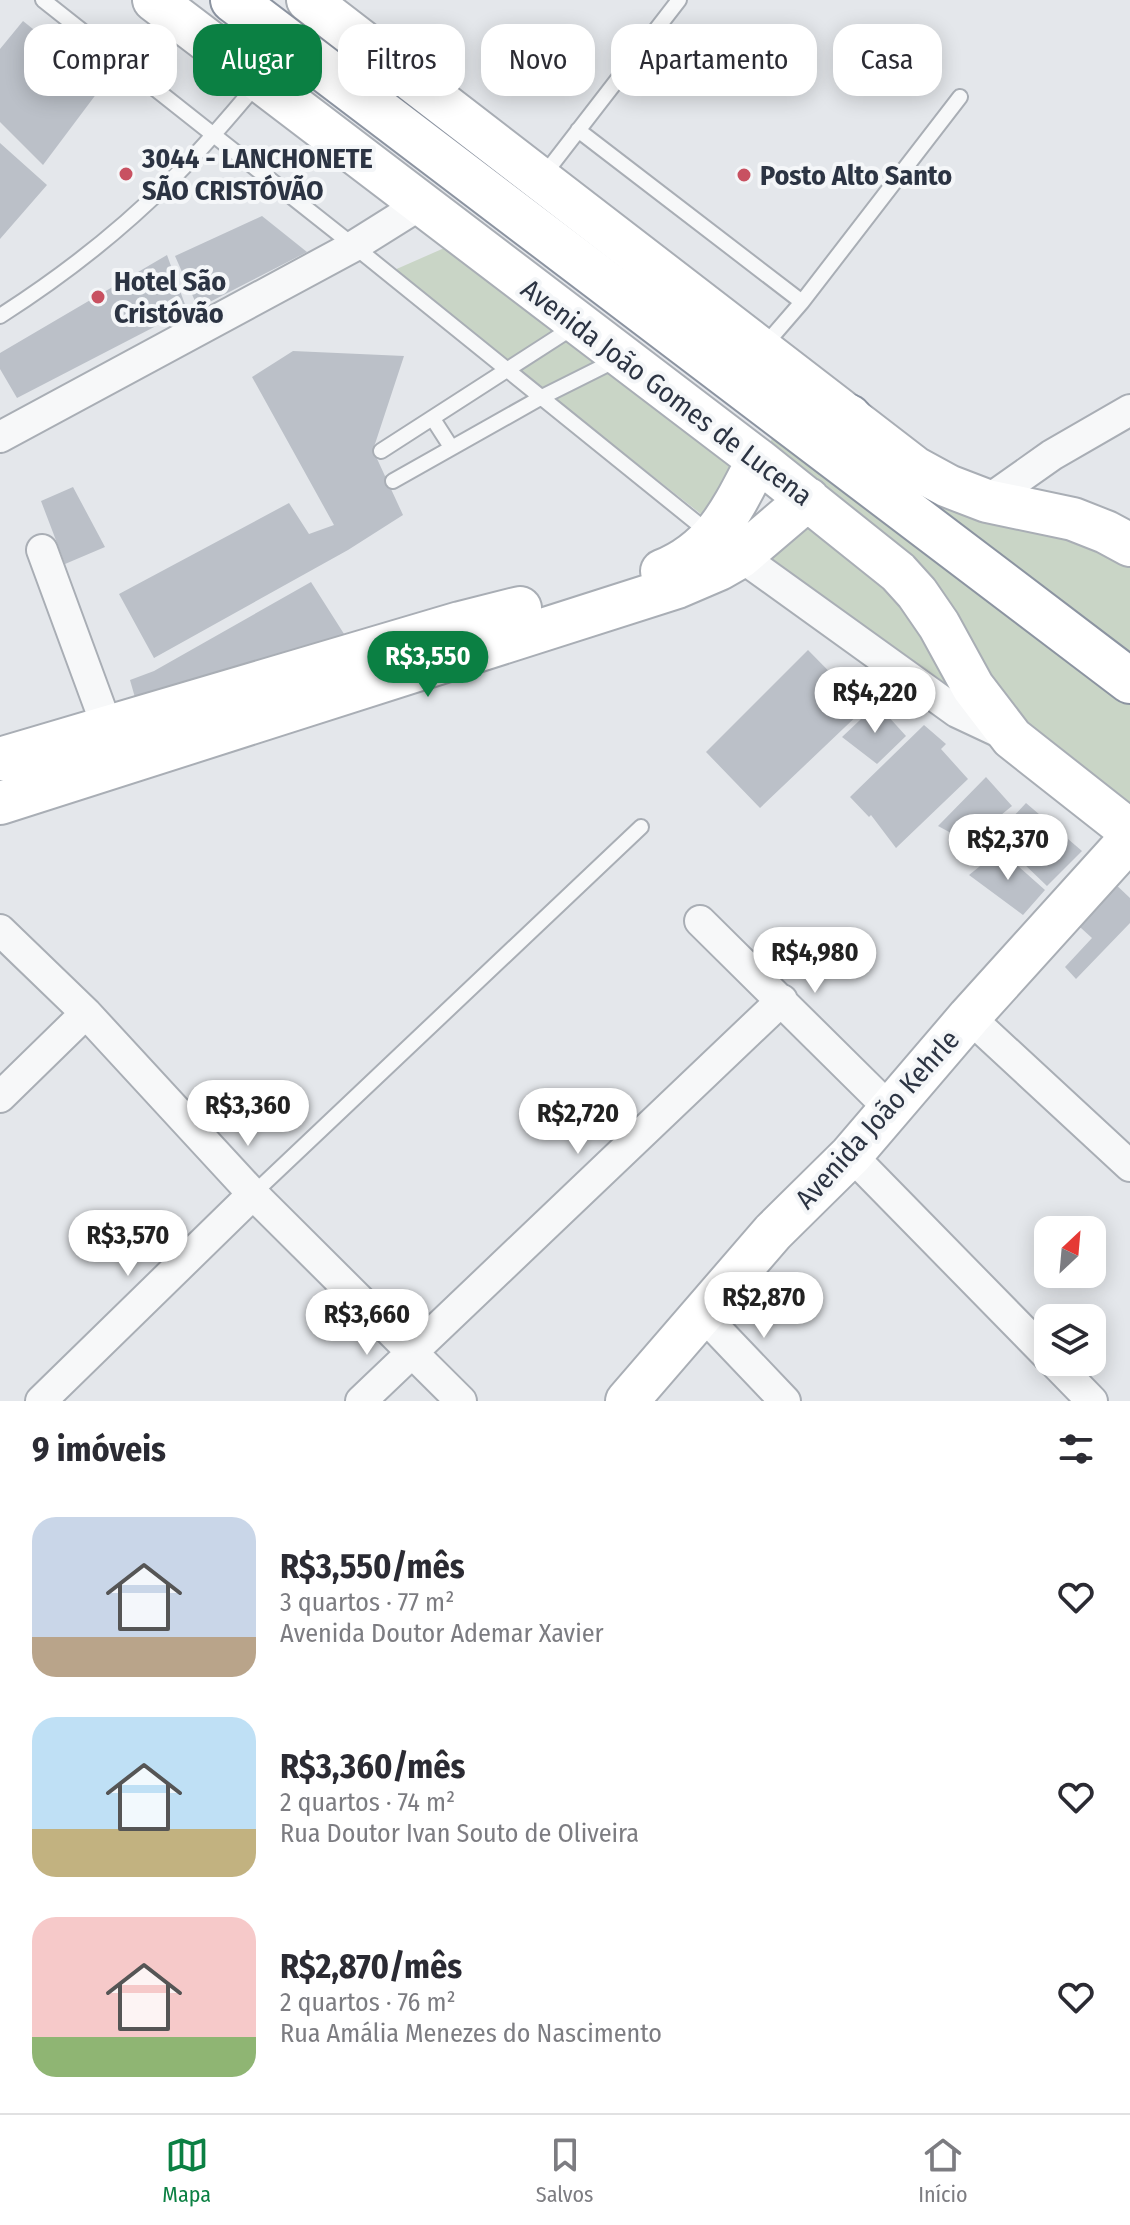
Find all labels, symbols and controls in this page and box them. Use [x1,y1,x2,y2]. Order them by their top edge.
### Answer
chip: Comprar [24,24,177,96]
chip: Alugar [193,24,322,96]
chip: Filtros [338,24,465,96]
chip: Novo [481,24,595,96]
chip: Apartamento [611,24,817,96]
chip: Casa [833,24,942,96]
place label: 3044 - LANCHONETE SÃO CRISTÓVÃO [141,142,373,207]
place label: Posto Alto Santo [760,159,952,192]
marker: 3044 - LANCHONETE SÃO CRISTÓVÃO [117,165,135,183]
marker: Posto Alto Santo [735,166,753,184]
place label: Hotel São Cristóvão [114,265,226,330]
street label: Avenida João Gomes de Lucena [515,272,819,513]
marker: Hotel São Cristóvão [89,288,107,306]
pin: R$3,550 [354,631,502,699]
text: R$3,550 [385,641,471,672]
pin: R$4,220 [801,667,949,735]
text: R$4,220 [833,677,917,708]
pin: R$2,370 [934,814,1082,882]
text: R$2,370 [967,824,1049,855]
pin: R$4,980 [741,927,889,995]
text: R$4,980 [771,937,859,968]
street label: Avenida João Kehrle [788,1023,966,1215]
pin: R$3,360 [174,1080,322,1148]
pin: R$2,720 [504,1088,652,1156]
text: R$3,360 [205,1090,291,1121]
text: R$2,720 [537,1098,619,1129]
pin: R$3,570 [54,1210,202,1278]
north arrow [1034,1216,1106,1288]
map controls [1034,1216,1106,1376]
text: R$3,570 [87,1220,169,1251]
pin: R$2,870 [690,1272,838,1340]
text: R$2,870 [722,1282,806,1313]
pin: R$3,660 [293,1289,441,1357]
text: R$3,660 [324,1299,410,1330]
button: layers [1034,1304,1106,1376]
icon: filters [1054,1427,1098,1471]
text: 9 imóveis [32,1429,166,1470]
text: R$3,550/mês [280,1546,465,1587]
icon: home [96,1549,192,1645]
icon: heart [1054,1575,1098,1619]
text: 3 quartos · 77 m² [280,1587,454,1618]
text: Avenida Doutor Ademar Xavier [280,1618,604,1649]
text: R$3,360/mês [280,1746,465,1787]
icon: home [96,1749,192,1845]
icon: heart [1054,1775,1098,1819]
text: 2 quartos · 74 m² [280,1787,455,1818]
text: Rua Doutor Ivan Souto de Oliveira [280,1818,639,1849]
text: R$2,870/mês [280,1946,462,1987]
icon: home [96,1949,192,2045]
icon: heart [1054,1975,1098,2019]
text: 2 quartos · 76 m² [280,1987,456,2018]
text: Rua Amália Menezes do Nascimento [280,2018,662,2049]
tab: Mapa [162,2133,211,2208]
tab: Salvos [536,2133,594,2208]
tab: Início [918,2133,968,2208]

